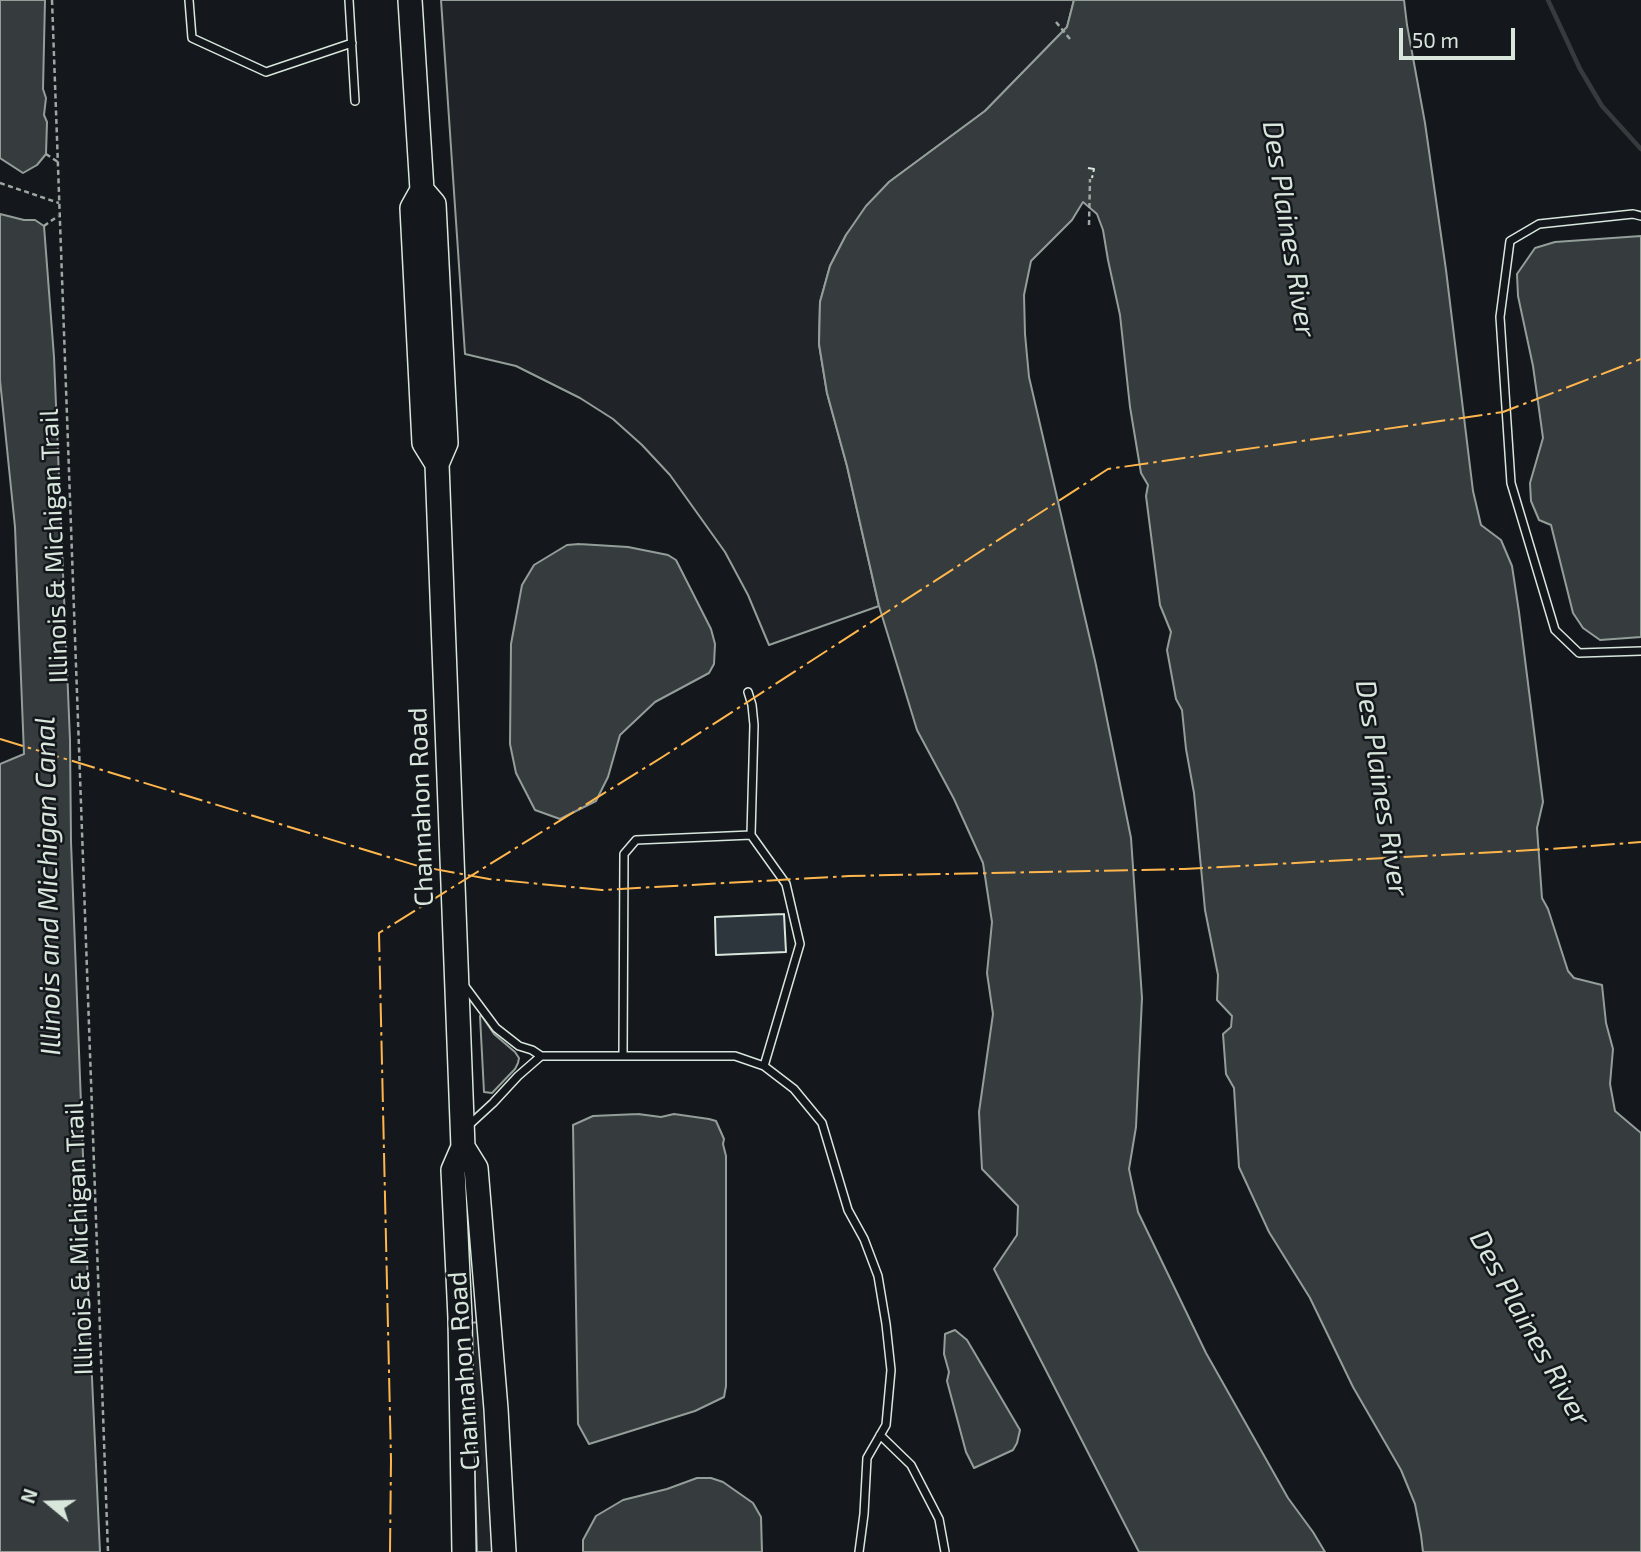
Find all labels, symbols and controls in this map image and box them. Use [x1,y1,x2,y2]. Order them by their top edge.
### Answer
scale bar [1403,14,1518,58]
text: 50 m [1412,27,1459,52]
water label: Des Plaines River [1255,118,1323,340]
street label: Illinois & Michigan Trail [34,408,74,684]
water label: Des Plaines River [1348,677,1416,899]
street label: Channahon Road [402,707,440,907]
water label: Illinois and Michigan Canal [28,716,68,1056]
street label: Illinois & Michigan Trail [59,1100,99,1376]
water label: Des Plaines River [1462,1224,1598,1432]
street label: Channahon Road [441,1270,487,1472]
north arrow [14,1468,84,1538]
text: N [16,1486,42,1506]

